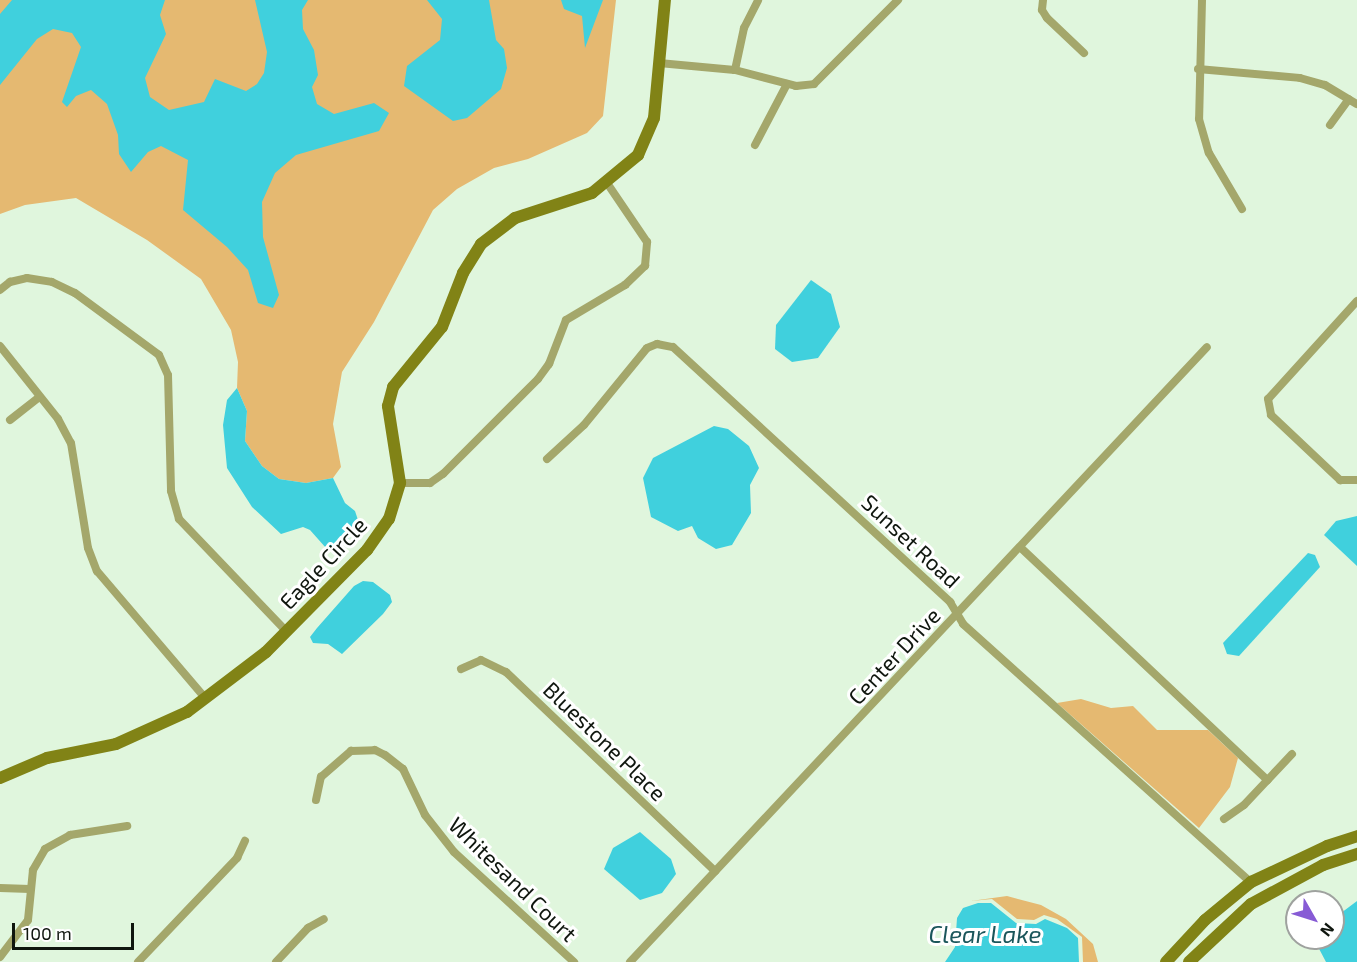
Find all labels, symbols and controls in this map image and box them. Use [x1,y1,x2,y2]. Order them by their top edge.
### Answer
street label: Sunset Road [856,489,966,593]
street label: Eagle Circle [274,512,372,614]
street label: Center Drive [842,602,946,710]
street label: Bluestone Place [538,676,672,806]
street label: Whitesand Court [444,811,582,947]
north arrow [1285,890,1345,950]
scale bar [15,911,136,949]
water label: Clear Lake [928,920,1042,948]
text: N [1317,920,1339,941]
text: 100 m [23,922,72,944]

